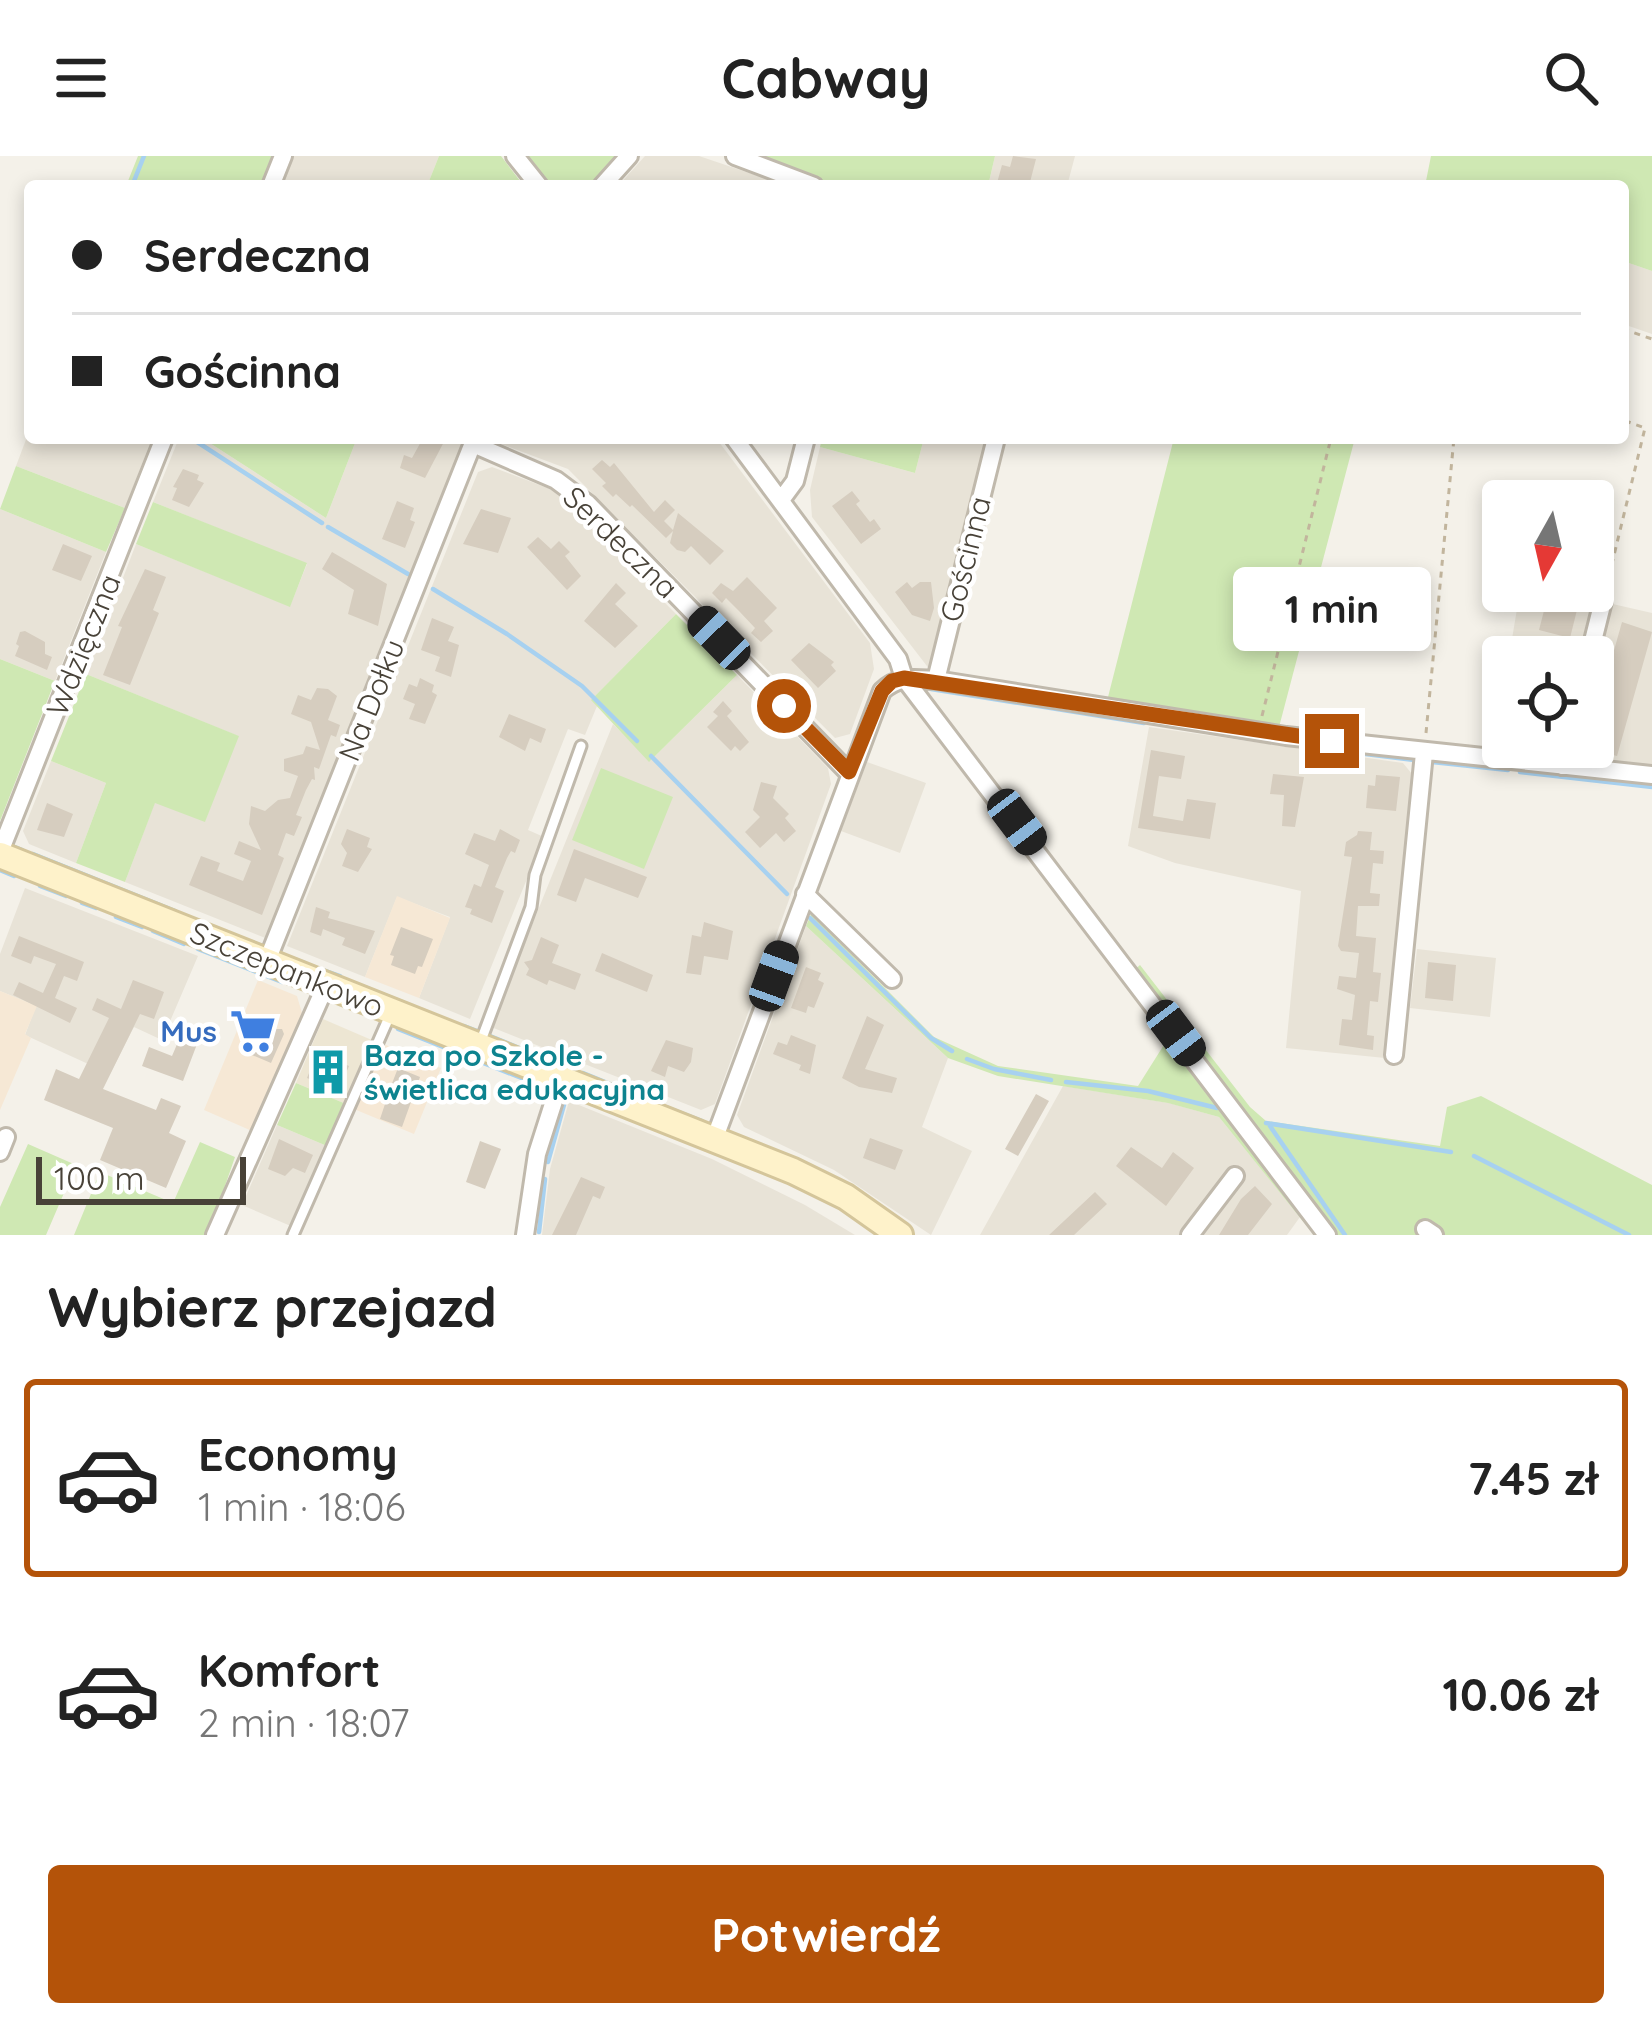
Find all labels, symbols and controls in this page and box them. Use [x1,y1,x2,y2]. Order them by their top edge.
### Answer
text: Cabway [722,44,930,112]
icon: menu [48,45,114,111]
icon: search [1538,45,1604,111]
text: Serdeczna [144,227,371,283]
text: Gościnna [144,343,341,399]
street label: Serdeczna [556,478,686,606]
north arrow [1482,480,1614,612]
map controls [1482,480,1614,768]
street label: Gościnna [931,492,999,626]
callout: 1 min [1233,567,1431,651]
street label: Wdzięczna [37,568,129,722]
text: 1 min [1285,584,1379,633]
car [681,600,757,676]
street label: Na Dołku [329,634,413,766]
button: locate [1482,636,1614,768]
route start [757,679,811,733]
route end [1305,714,1359,768]
car [981,782,1053,862]
street label: Szczepankowo [185,913,389,1025]
car [745,936,803,1016]
car [1140,993,1212,1073]
supermarket icon: Mus [228,1006,278,1056]
place label: Mus [160,1012,217,1050]
place label: Baza po Szkole - świetlica edukacyjna [364,1036,665,1108]
building icon: Baza po Szkole - świetlica edukacyjna [303,1047,353,1097]
scale bar [36,1151,246,1204]
text: 100 m [54,1157,145,1198]
text: Wybierz przejazd [48,1273,497,1341]
icon: car [54,1424,162,1532]
text: Economy [198,1426,398,1482]
text: 7.45 zł [1468,1450,1598,1506]
text: 1 min · 18:06 [198,1482,405,1531]
icon: car [54,1640,162,1748]
text: Komfort [198,1642,380,1698]
text: 10.06 zł [1443,1666,1598,1722]
text: 2 min · 18:07 [198,1698,409,1747]
button: Potwierdź [48,1865,1604,2003]

